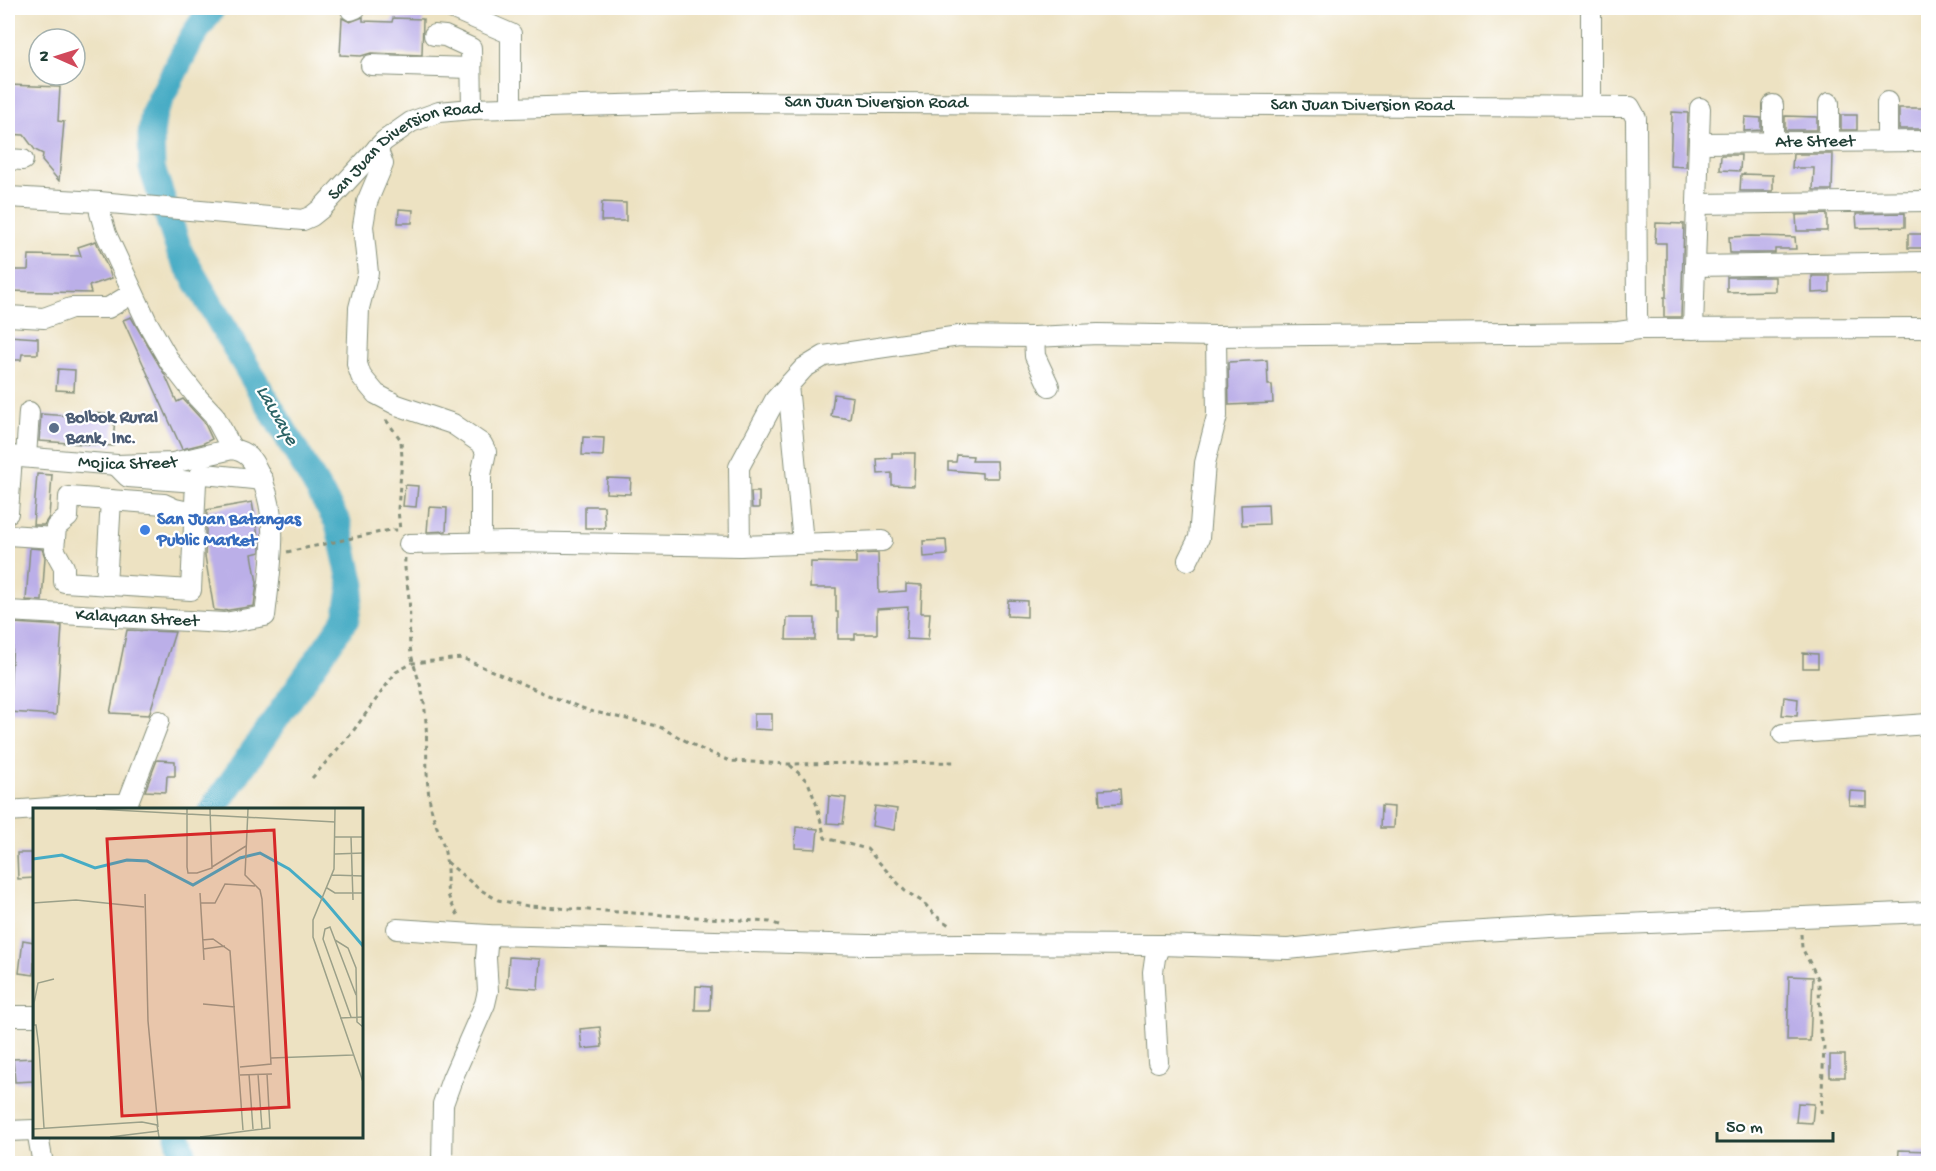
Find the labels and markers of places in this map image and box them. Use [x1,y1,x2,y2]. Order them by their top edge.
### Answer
place label: Bolbok Rural Bank, Inc. [65,408,158,450]
marker: Bolbok Rural Bank, Inc. [47,421,61,435]
place label: San Juan Batangas Public Market [156,510,302,552]
marker: San Juan Batangas Public Market [138,523,152,537]

